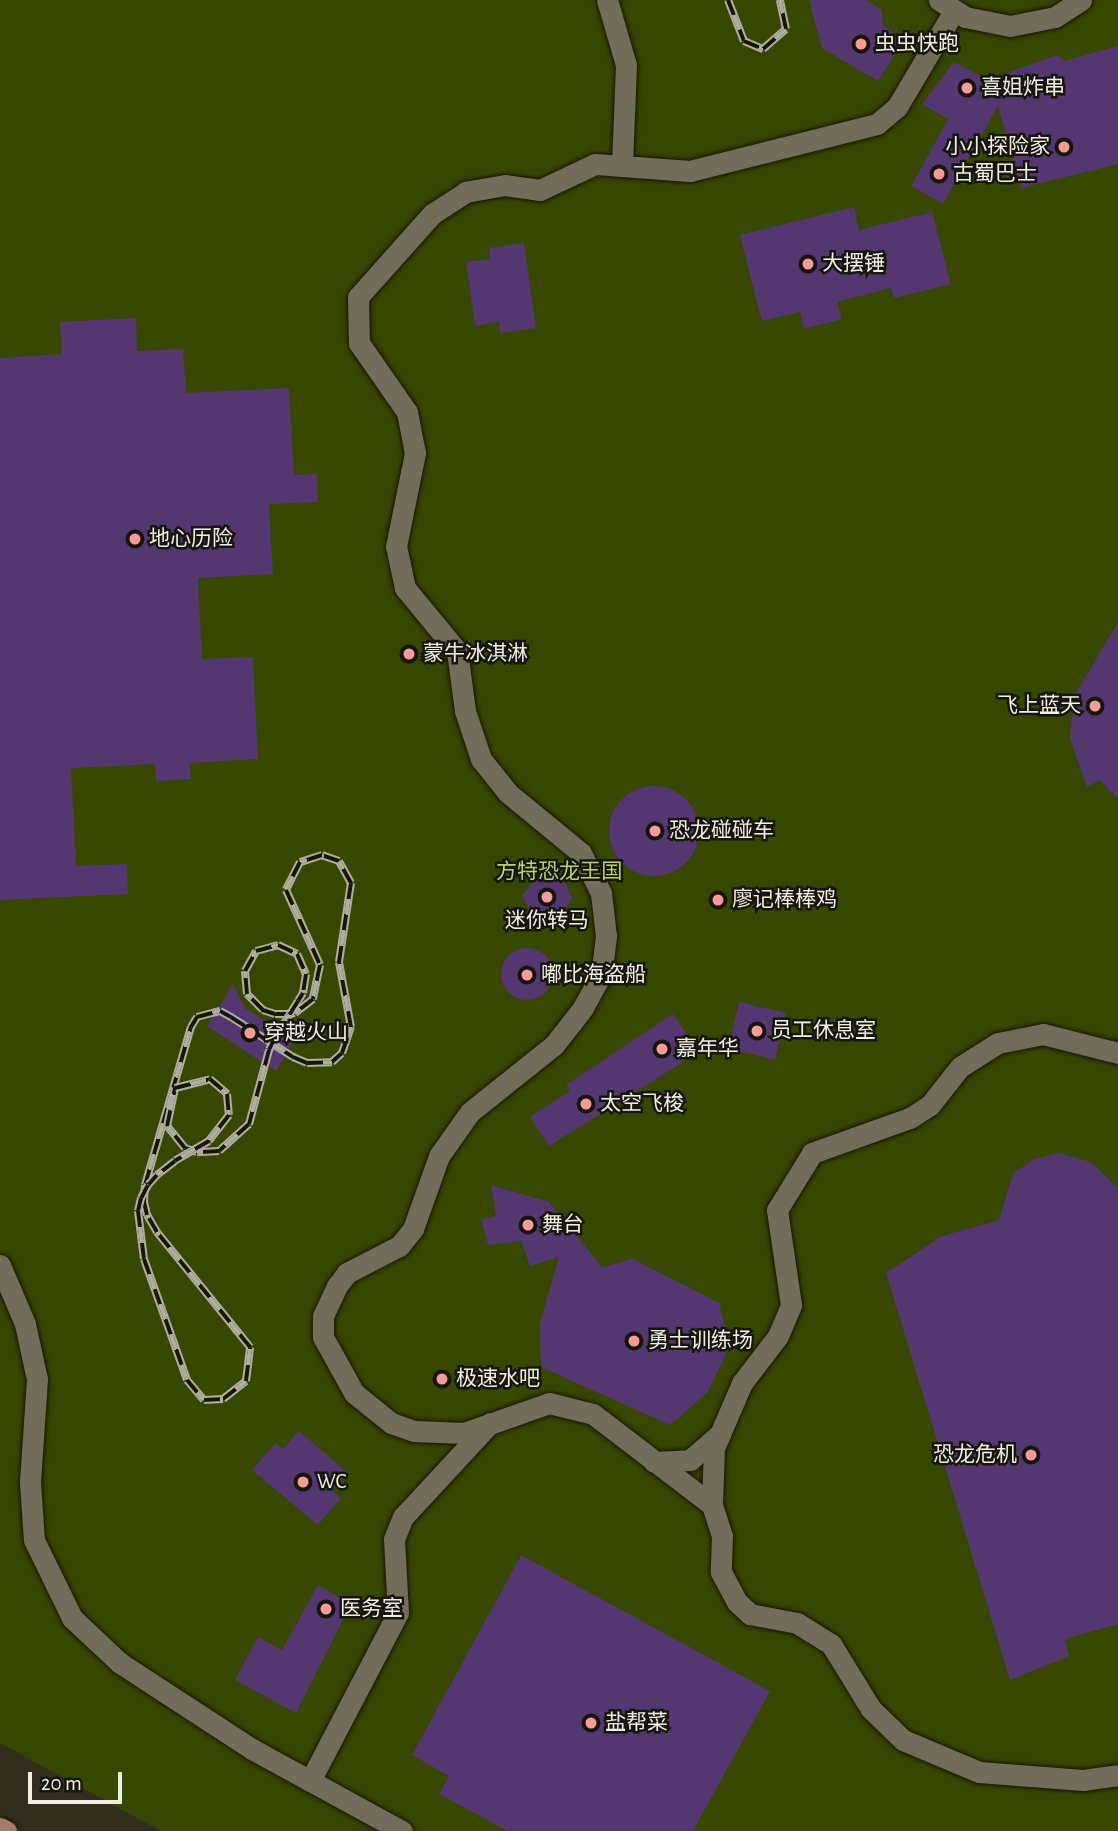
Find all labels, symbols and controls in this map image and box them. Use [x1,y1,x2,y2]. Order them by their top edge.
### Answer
place label: 虫虫快跑 [875,31,959,57]
marker: 虫虫快跑 [853,36,869,52]
place label: 喜姐炸串 [981,75,1065,101]
marker: 喜姐炸串 [959,80,975,96]
place label: 小小探险家 [945,134,1050,160]
marker: 小小探险家 [1056,139,1072,155]
place label: 古蜀巴士 [953,161,1037,187]
marker: 古蜀巴士 [931,166,947,182]
place label: 大摆锤 [822,251,885,277]
marker: 大摆锤 [800,256,816,272]
place label: 地心历险 [149,526,233,552]
marker: 地心历险 [127,531,143,547]
place label: 蒙牛冰淇淋 [423,641,528,667]
marker: 蒙牛冰淇淋 [401,646,417,662]
place label: 飞上蓝天 [997,693,1081,719]
marker: 飞上蓝天 [1087,698,1103,714]
place label: 恐龙碰碰车 [669,818,774,844]
marker: 恐龙碰碰车 [647,823,663,839]
park label: 方特恐龙王国 [496,859,622,885]
place label: 廖记棒棒鸡 [732,887,837,913]
marker: 迷你转马 [539,889,555,905]
marker: 廖记棒棒鸡 [710,892,726,908]
place label: 迷你转马 [505,908,589,934]
place label: 嘟比海盗船 [541,962,646,988]
marker: 嘟比海盗船 [519,967,535,983]
place label: 员工休息室 [771,1018,876,1044]
place label: 穿越火山 [264,1020,348,1046]
marker: 员工休息室 [749,1023,765,1039]
marker: 穿越火山 [242,1025,258,1041]
place label: 嘉年华 [676,1036,739,1062]
marker: 嘉年华 [654,1041,670,1057]
place label: 太空飞梭 [600,1091,684,1117]
marker: 太空飞梭 [578,1096,594,1112]
place label: 舞台 [542,1212,584,1238]
marker: 舞台 [520,1217,536,1233]
place label: 勇士训练场 [648,1328,753,1354]
marker: 勇士训练场 [626,1333,642,1349]
place label: 极速水吧 [456,1366,540,1392]
marker: 极速水吧 [434,1371,450,1387]
place label: 恐龙危机 [933,1442,1017,1468]
marker: 恐龙危机 [1023,1447,1039,1463]
place label: WC [317,1469,346,1495]
marker: WC [295,1474,311,1490]
place label: 医务室 [340,1596,403,1622]
marker: 医务室 [318,1601,334,1617]
place label: 盐帮菜 [605,1710,668,1736]
marker: 盐帮菜 [583,1715,599,1731]
scale bar [32,1758,126,1802]
text: 20 m [41,1773,82,1794]

